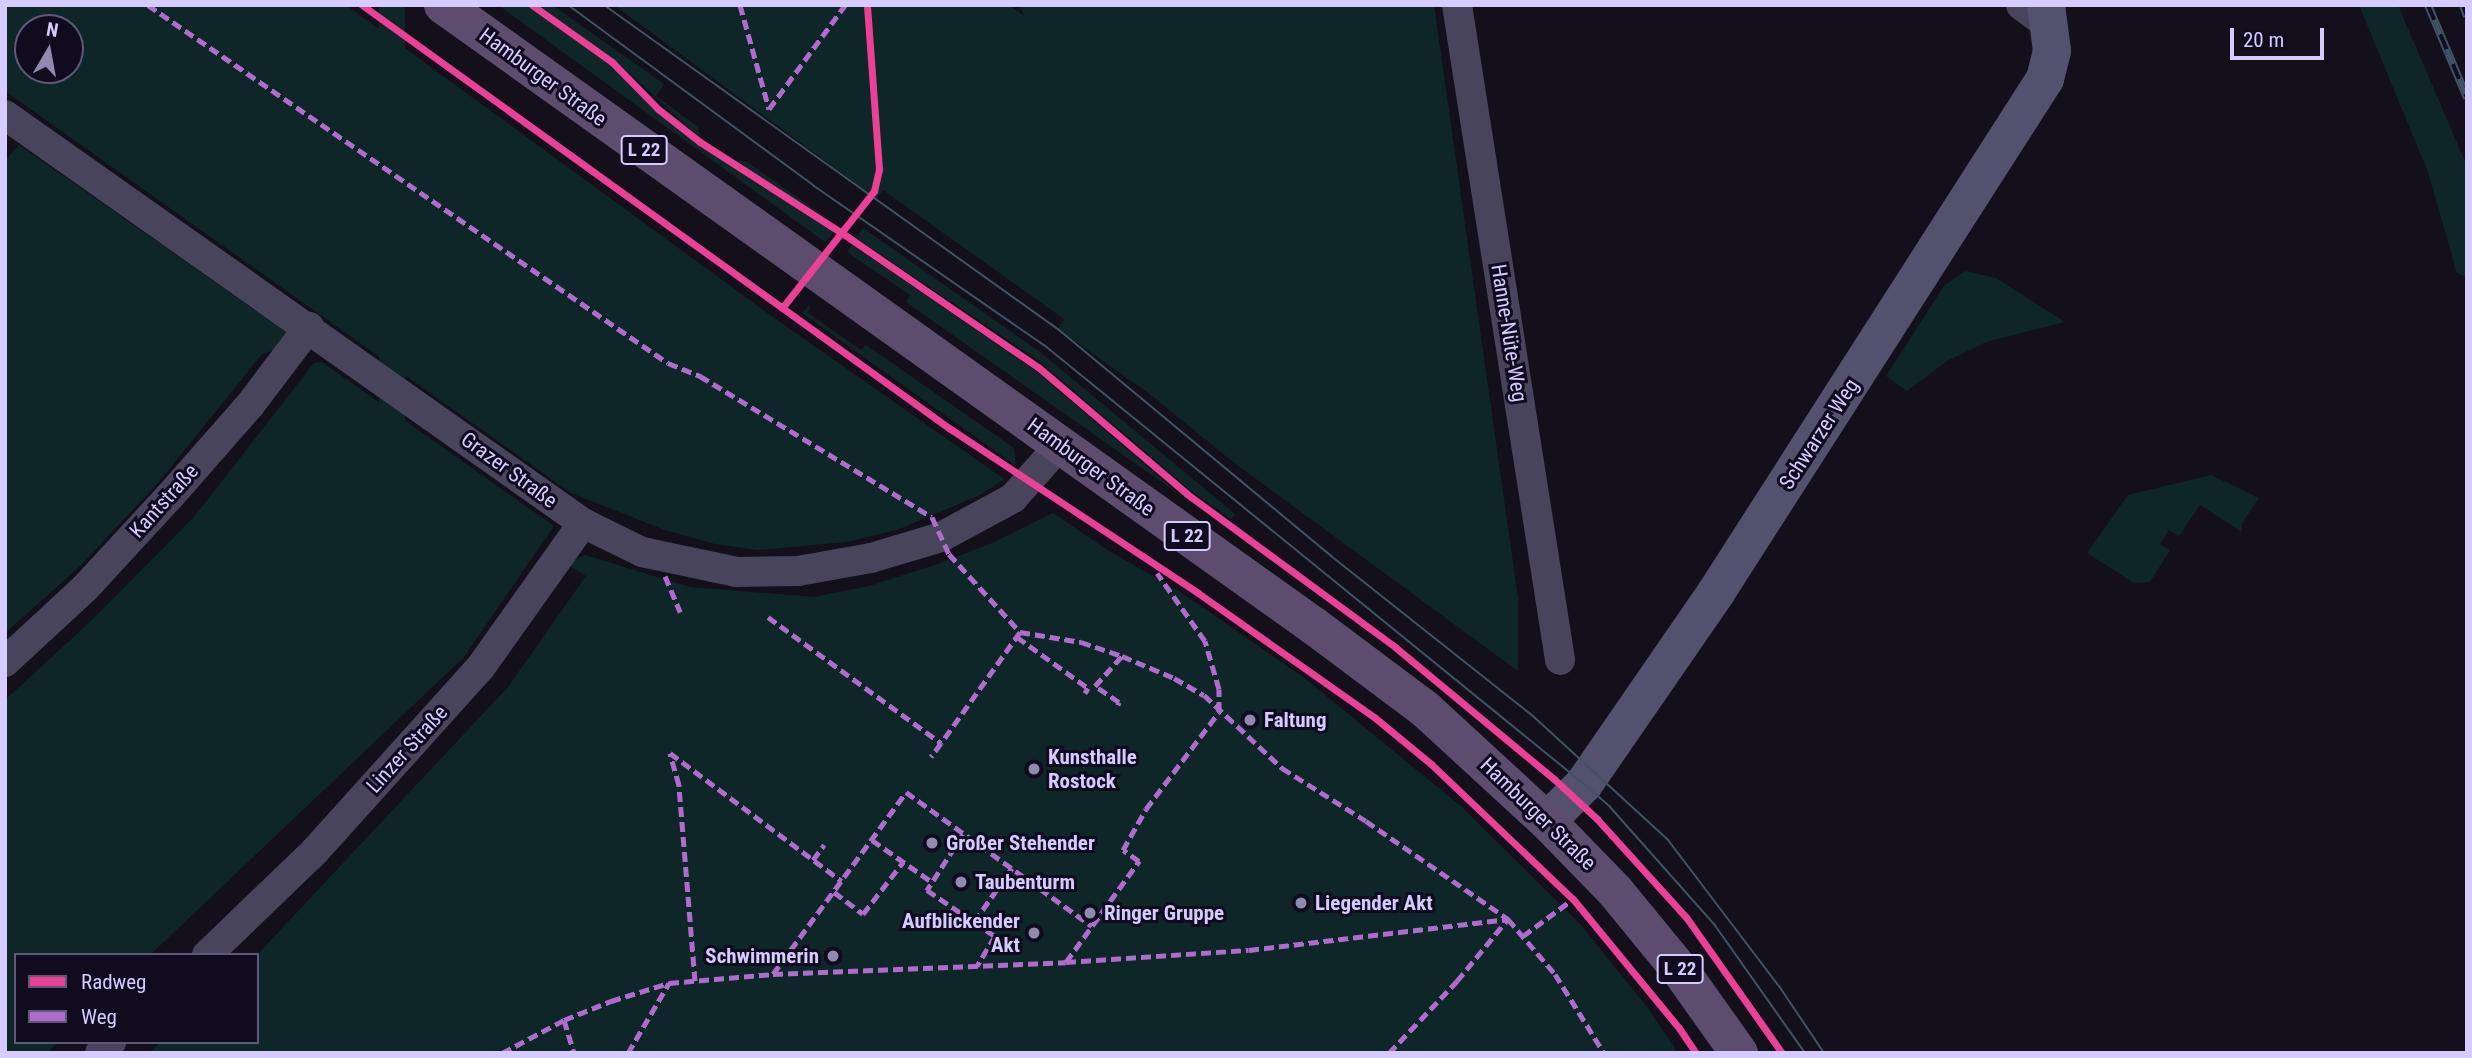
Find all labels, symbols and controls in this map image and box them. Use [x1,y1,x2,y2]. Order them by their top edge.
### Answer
north arrow [14,14,84,84]
scale bar [2234,14,2328,58]
text: N [45,17,60,42]
street label: Hamburger Straße [475,22,611,132]
text: 20 m [2243,28,2284,52]
road number: L 22 [620,134,668,166]
street label: Hanne-Nüte-Weg [1486,262,1532,404]
street label: Schwarzer Weg [1774,374,1864,494]
street label: Hamburger Straße [1023,412,1159,522]
street label: Grazer Straße [456,427,562,513]
street label: Kantstraße [124,459,204,543]
road number: L 22 [1162,520,1212,552]
street label: Linzer Straße [361,700,453,798]
place label: Faltung [1264,707,1327,733]
marker: Faltung [1242,712,1258,728]
place label: Kunsthalle Rostock [1048,744,1137,794]
street label: Hamburger Straße [1475,752,1601,876]
marker: Kunsthalle Rostock [1026,761,1042,777]
place label: Großer Stehender [946,830,1095,856]
marker: Großer Stehender [924,835,940,851]
place label: Taubenturm [975,869,1075,895]
marker: Taubenturm [953,874,969,890]
place label: Liegender Akt [1315,890,1433,916]
marker: Liegender Akt [1293,895,1309,911]
place label: Ringer Gruppe [1104,900,1224,926]
marker: Ringer Gruppe [1082,905,1098,921]
place label: Aufblickender Akt [902,908,1020,958]
marker: Aufblickender Akt [1026,925,1042,941]
place label: Schwimmerin [705,943,819,969]
marker: Schwimmerin [825,948,841,964]
legend [14,953,259,1044]
road number: L 22 [1656,953,1704,984]
text: Radweg [81,970,146,994]
text: Weg [81,1005,117,1029]

